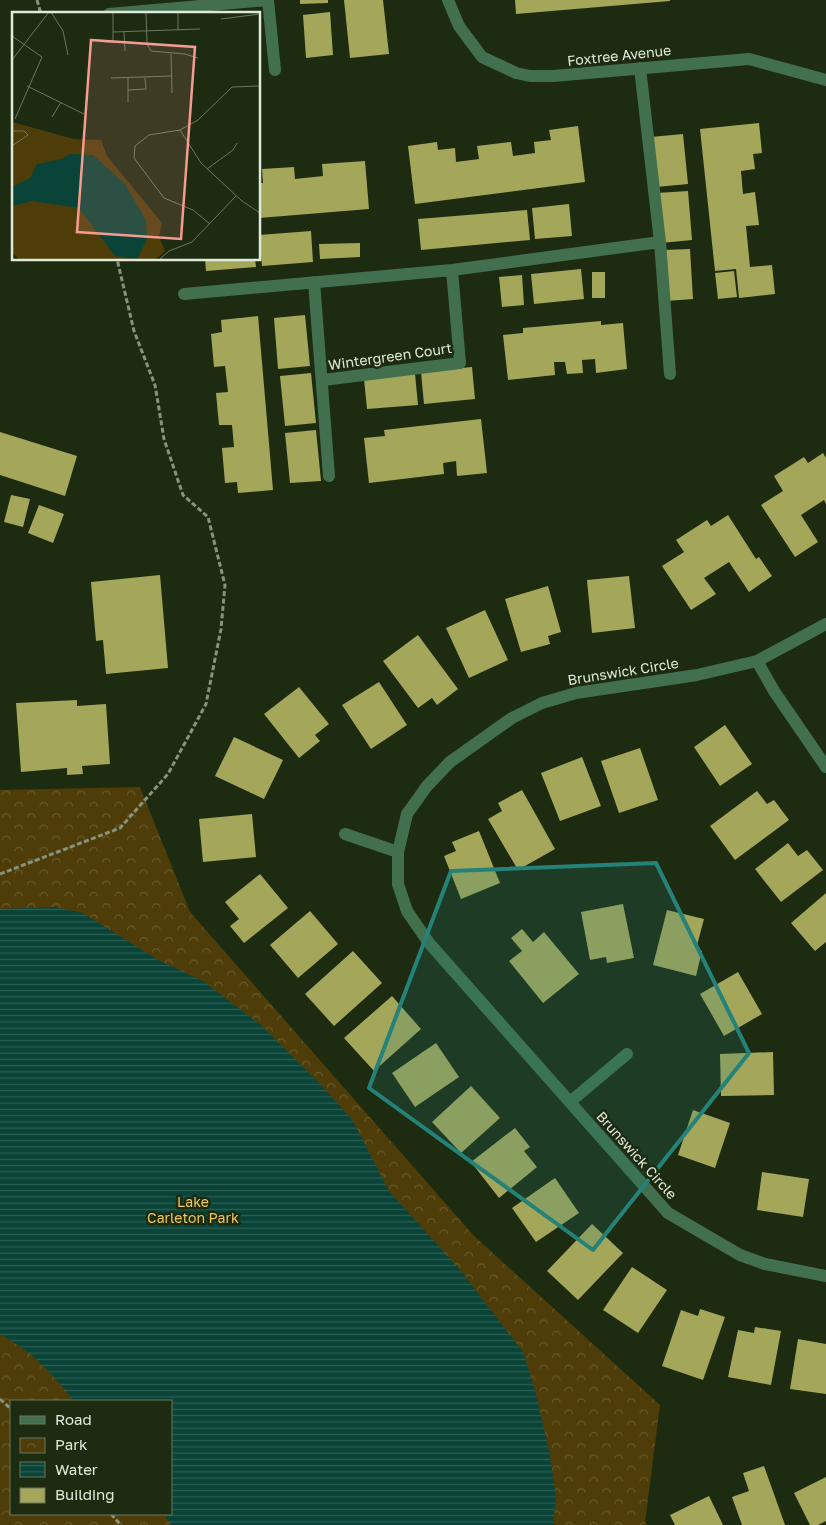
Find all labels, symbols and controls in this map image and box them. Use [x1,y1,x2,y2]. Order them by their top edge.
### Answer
inset map [12,12,260,260]
street label: Foxtree Avenue [566,41,672,69]
street label: Wintergreen Court [327,339,453,373]
street label: Brunswick Circle [566,654,680,688]
street label: Brunswick Circle [593,1108,681,1202]
park label: Lake Carleton Park [147,1193,239,1226]
legend [10,1400,172,1515]
text: Road [55,1410,92,1428]
text: Park [55,1435,88,1453]
text: Water [55,1460,98,1478]
text: Building [55,1485,115,1503]

